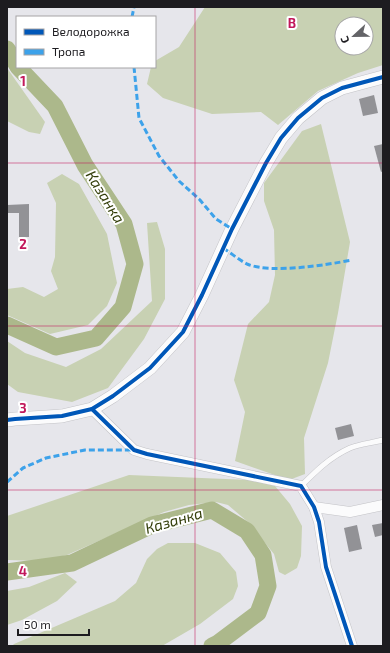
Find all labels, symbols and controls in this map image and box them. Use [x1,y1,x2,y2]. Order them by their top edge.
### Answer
text: B [288,15,296,31]
legend [16,16,156,68]
north arrow [334,16,374,56]
text: Велодорожка [52,24,130,38]
text: С [337,34,352,45]
text: Тропа [52,44,85,58]
text: 1 [20,73,26,89]
water label: Казанка [83,167,129,226]
text: 2 [19,236,27,252]
text: 3 [19,400,27,416]
water label: Казанка [143,503,204,537]
text: 4 [19,563,27,579]
scale bar [18,611,89,637]
text: 50 m [24,617,51,631]

